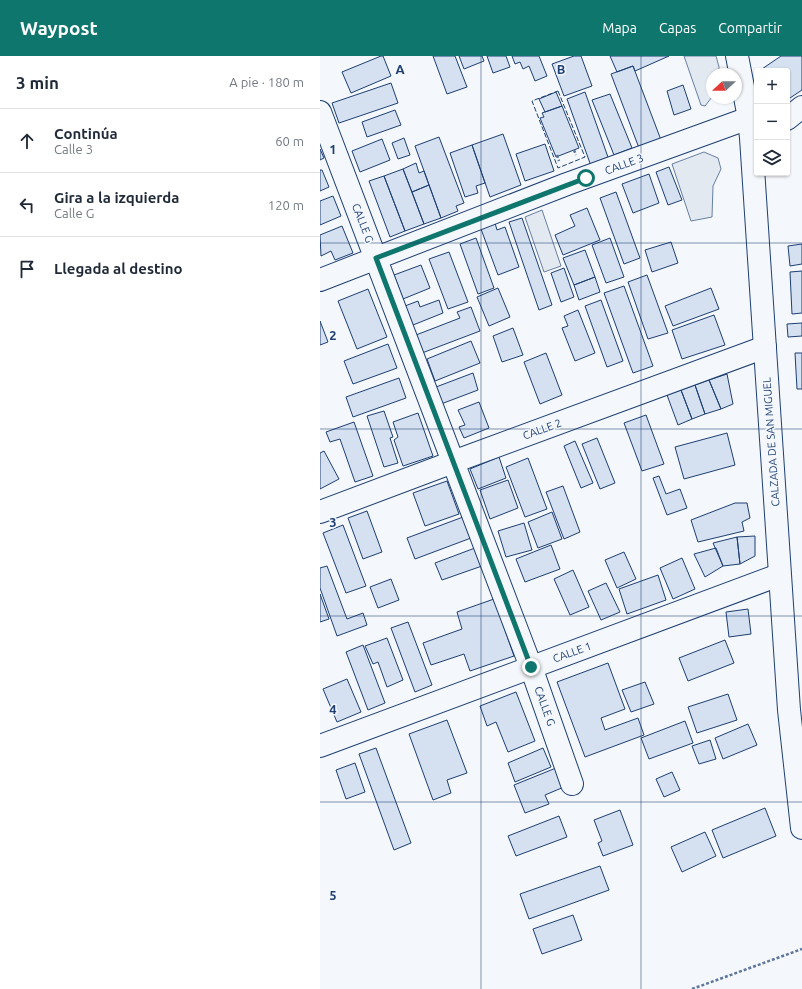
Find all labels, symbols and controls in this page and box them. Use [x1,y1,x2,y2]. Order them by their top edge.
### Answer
text: Waypost [20,17,98,39]
text: Mapa [602,20,637,36]
text: Capas [659,20,696,36]
text: Compartir [718,20,782,36]
text: A [395,62,405,76]
text: B [557,62,566,76]
north arrow [706,68,742,104]
map controls [754,68,790,176]
button: + [754,68,790,104]
text: 3 min [16,73,59,92]
text: A pie · 180 m [229,75,304,89]
button: − [754,104,790,140]
text: Continúa [54,125,118,142]
icon: ahead [16,130,38,152]
text: 60 m [275,134,304,148]
button: layers [754,140,790,176]
text: Calle 3 [54,142,93,156]
text: 1 [329,142,337,156]
street label: CALLE 3 [603,151,645,177]
route start [577,169,595,187]
text: Gira a la izquierda [54,189,180,206]
icon: left [16,194,38,216]
text: 120 m [268,198,304,212]
street label: CALLE G [350,202,376,244]
text: Calle G [54,206,94,220]
icon: arrive [16,258,38,280]
text: Llegada al destino [54,260,183,277]
text: 2 [329,328,337,342]
street label: CALZADA DE SAN MIGUEL [760,377,782,507]
street label: CALLE 2 [521,416,563,442]
text: 3 [329,515,337,529]
street label: CALLE 1 [551,639,593,665]
route end [522,658,540,676]
street label: CALLE G [532,685,558,727]
text: 4 [329,702,337,716]
text: 5 [329,888,337,902]

